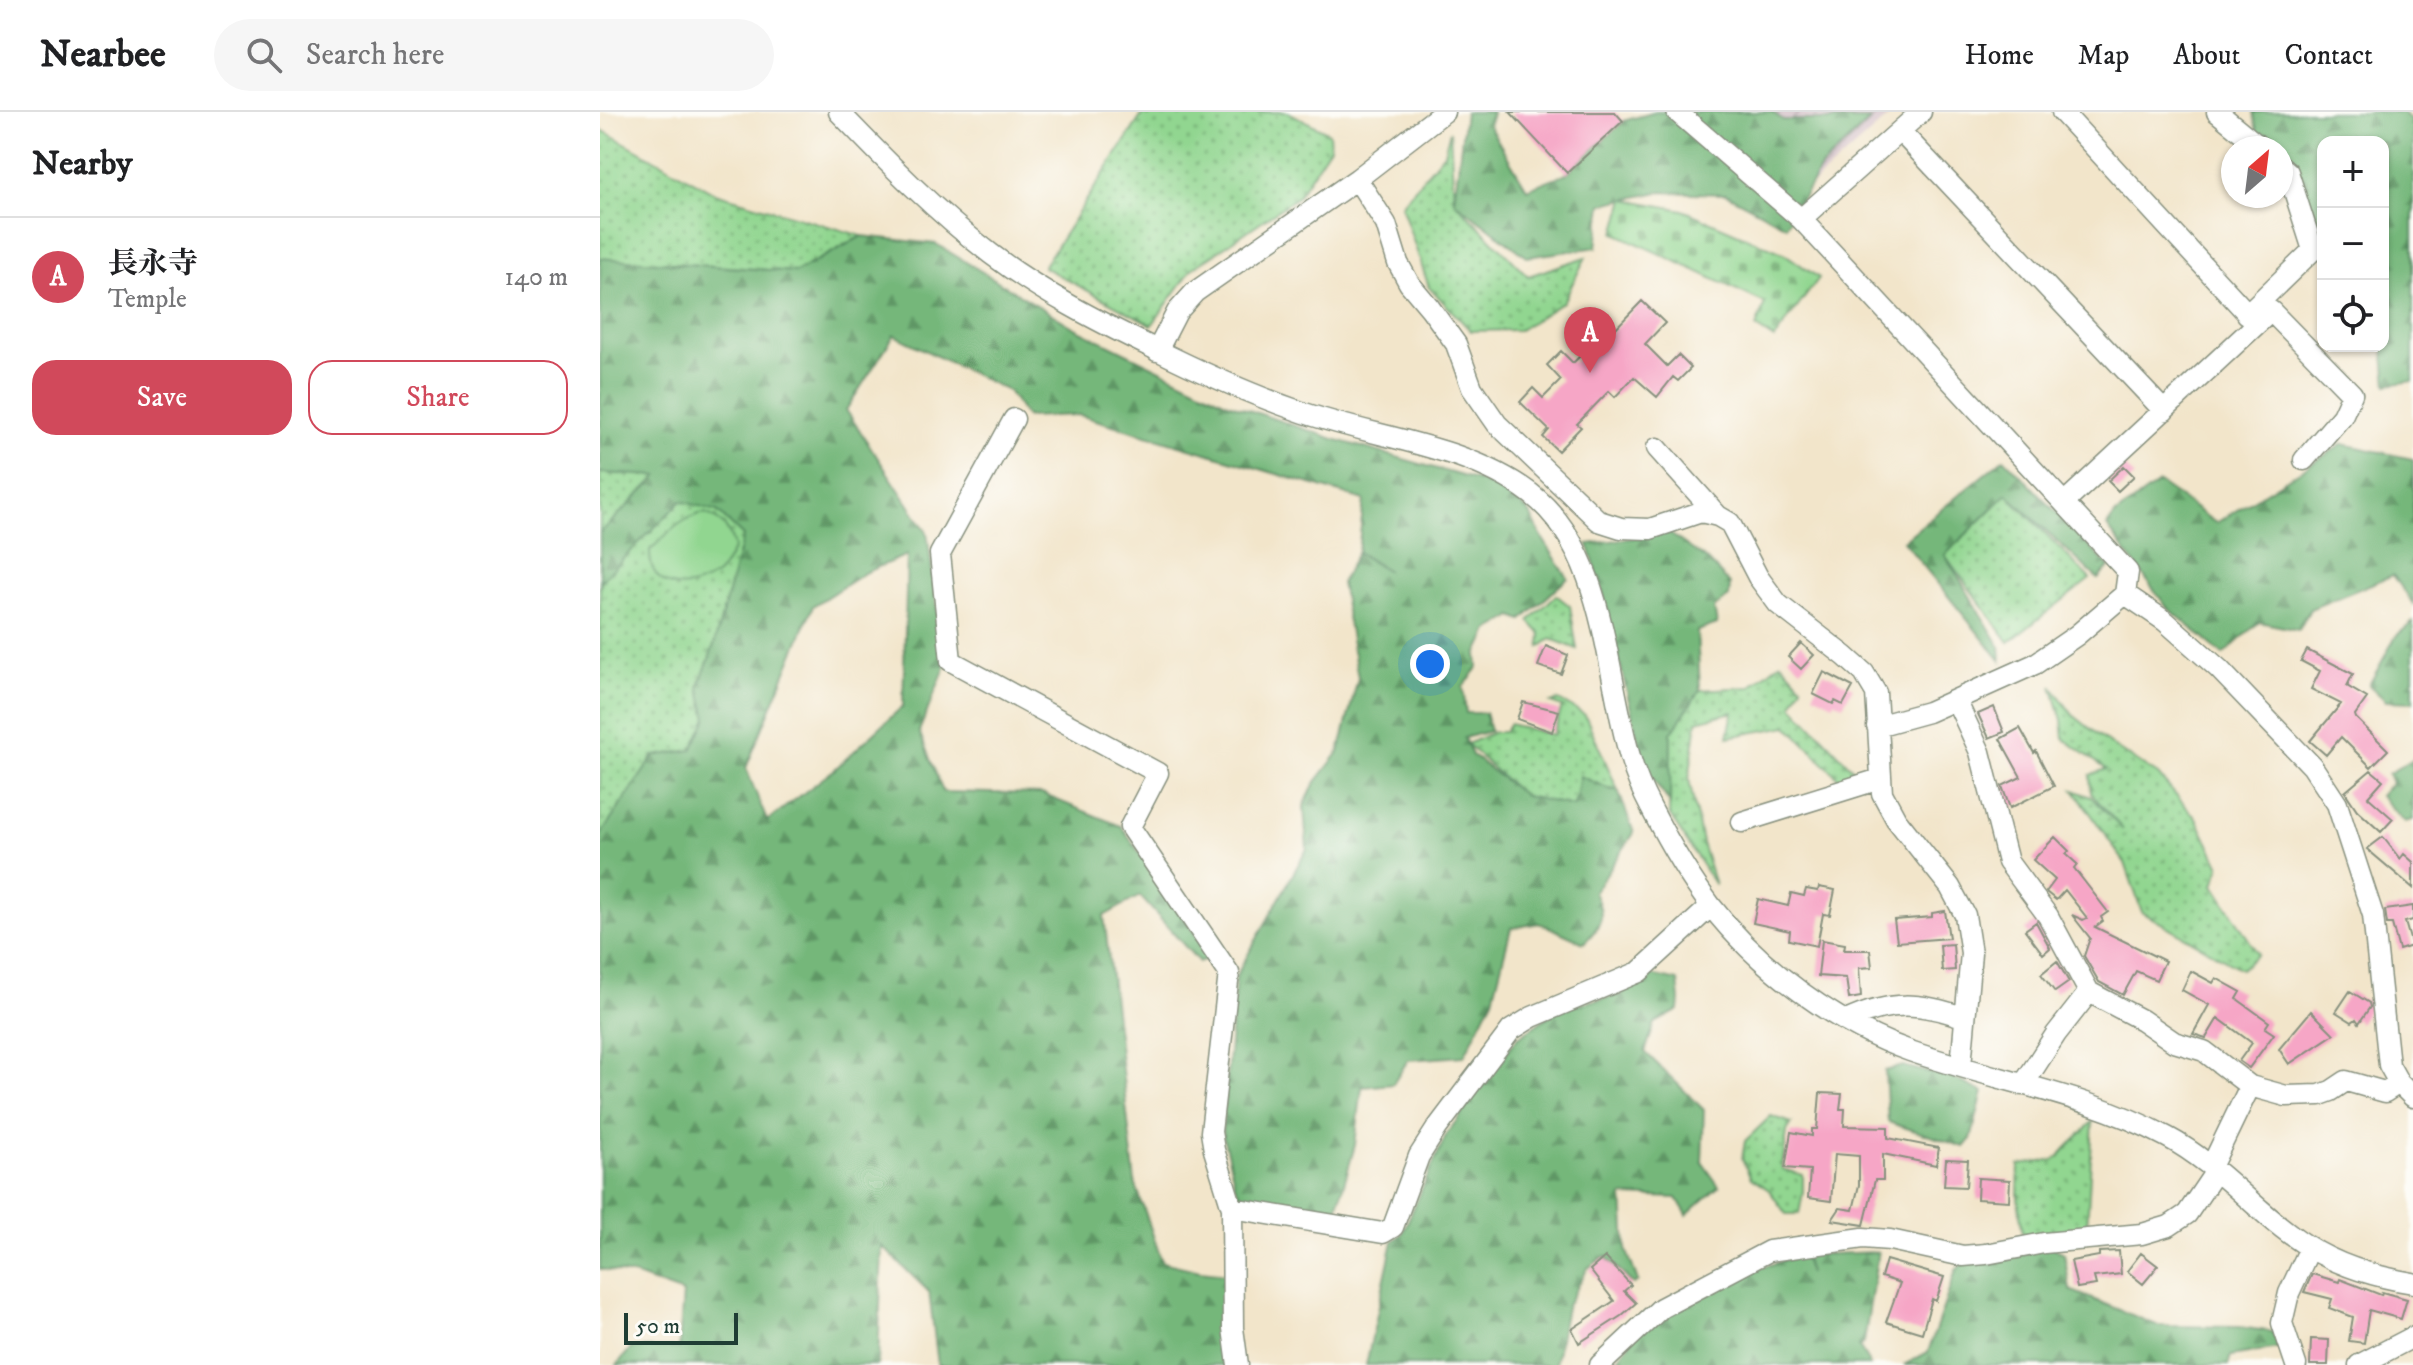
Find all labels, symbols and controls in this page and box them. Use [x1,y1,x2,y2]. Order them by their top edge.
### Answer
search box [214,19,774,91]
text: Nearbee [40,31,166,79]
icon: search [242,33,286,77]
text: Search here [306,37,444,74]
text: Home [1965,38,2034,73]
text: Map [2078,38,2129,73]
text: About [2173,38,2240,73]
text: Contact [2284,38,2373,73]
north arrow [2221,136,2293,208]
map controls [2317,136,2389,352]
button: + [2317,136,2389,208]
text: Nearby [32,143,133,185]
button: − [2317,208,2389,280]
text: 長永寺 [108,246,198,283]
text: A [50,261,66,294]
text: 140 m [504,261,568,294]
button: locate [2317,280,2389,352]
text: Temple [108,283,187,316]
pin: A [1564,307,1616,373]
button: Save [32,360,292,435]
button: Share [308,360,568,435]
your location [1410,644,1450,684]
scale bar [624,1309,738,1345]
text: 50 m [636,1313,680,1340]

